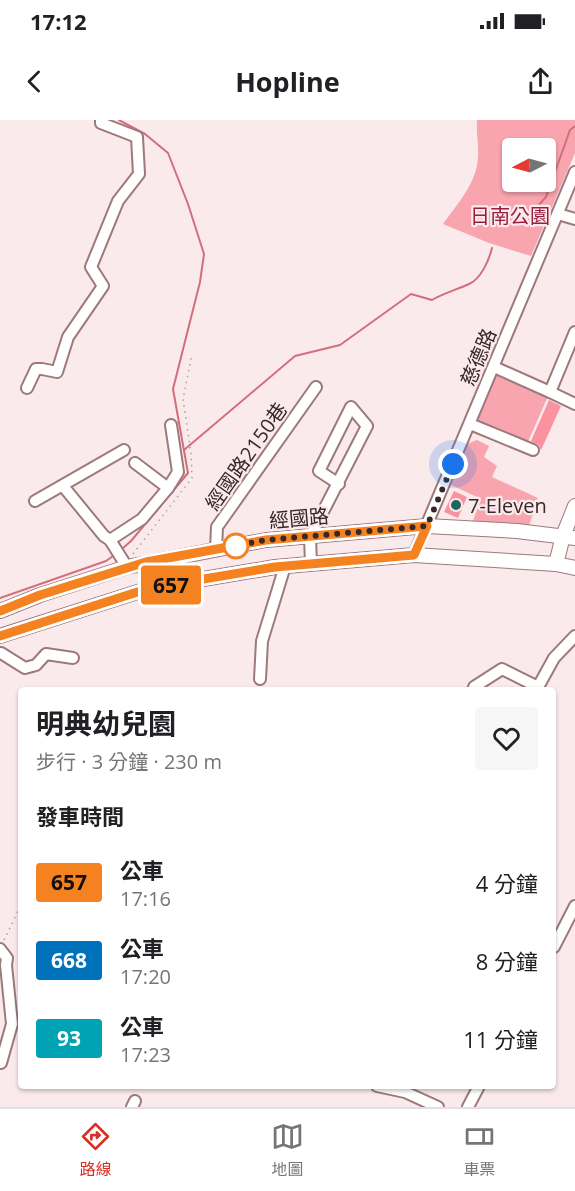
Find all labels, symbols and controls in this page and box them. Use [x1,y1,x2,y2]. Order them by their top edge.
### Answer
text: 17:12 [30,6,87,36]
text: Hopline [235,63,340,100]
icon: back [18,65,51,98]
icon: share [524,65,557,98]
north arrow [502,138,556,192]
map controls [502,138,556,192]
park label: 日南公園 [470,202,550,229]
street label: 慈德路 [454,324,502,390]
street label: 經國路2150巷 [199,397,293,515]
your location [438,449,468,479]
place label: 7-Eleven [468,492,547,519]
marker: 7-Eleven [449,498,463,512]
street label: 經國路 [268,502,330,534]
unlabelled marker [223,533,249,559]
line badge: 657 [136,566,206,604]
text: 657 [153,571,189,599]
text: 明典幼兒園 [36,704,176,742]
button: heart [475,707,538,770]
text: 步行 · 3 分鐘 · 230 m [36,748,222,775]
text: 發車時間 [36,801,124,831]
text: 公車 [120,855,164,885]
text: 657 [51,868,87,896]
text: 4 分鐘 [476,868,538,898]
text: 17:16 [120,885,171,912]
text: 公車 [120,933,164,963]
text: 668 [51,946,87,974]
text: 8 分鐘 [476,946,538,976]
text: 17:20 [120,963,171,990]
text: 公車 [120,1011,164,1041]
text: 93 [57,1024,81,1052]
text: 11 分鐘 [463,1024,538,1054]
text: 17:23 [120,1041,171,1068]
tab: 路線 [79,1120,112,1180]
tab: 地圖 [271,1120,304,1180]
tab: 車票 [463,1120,496,1180]

